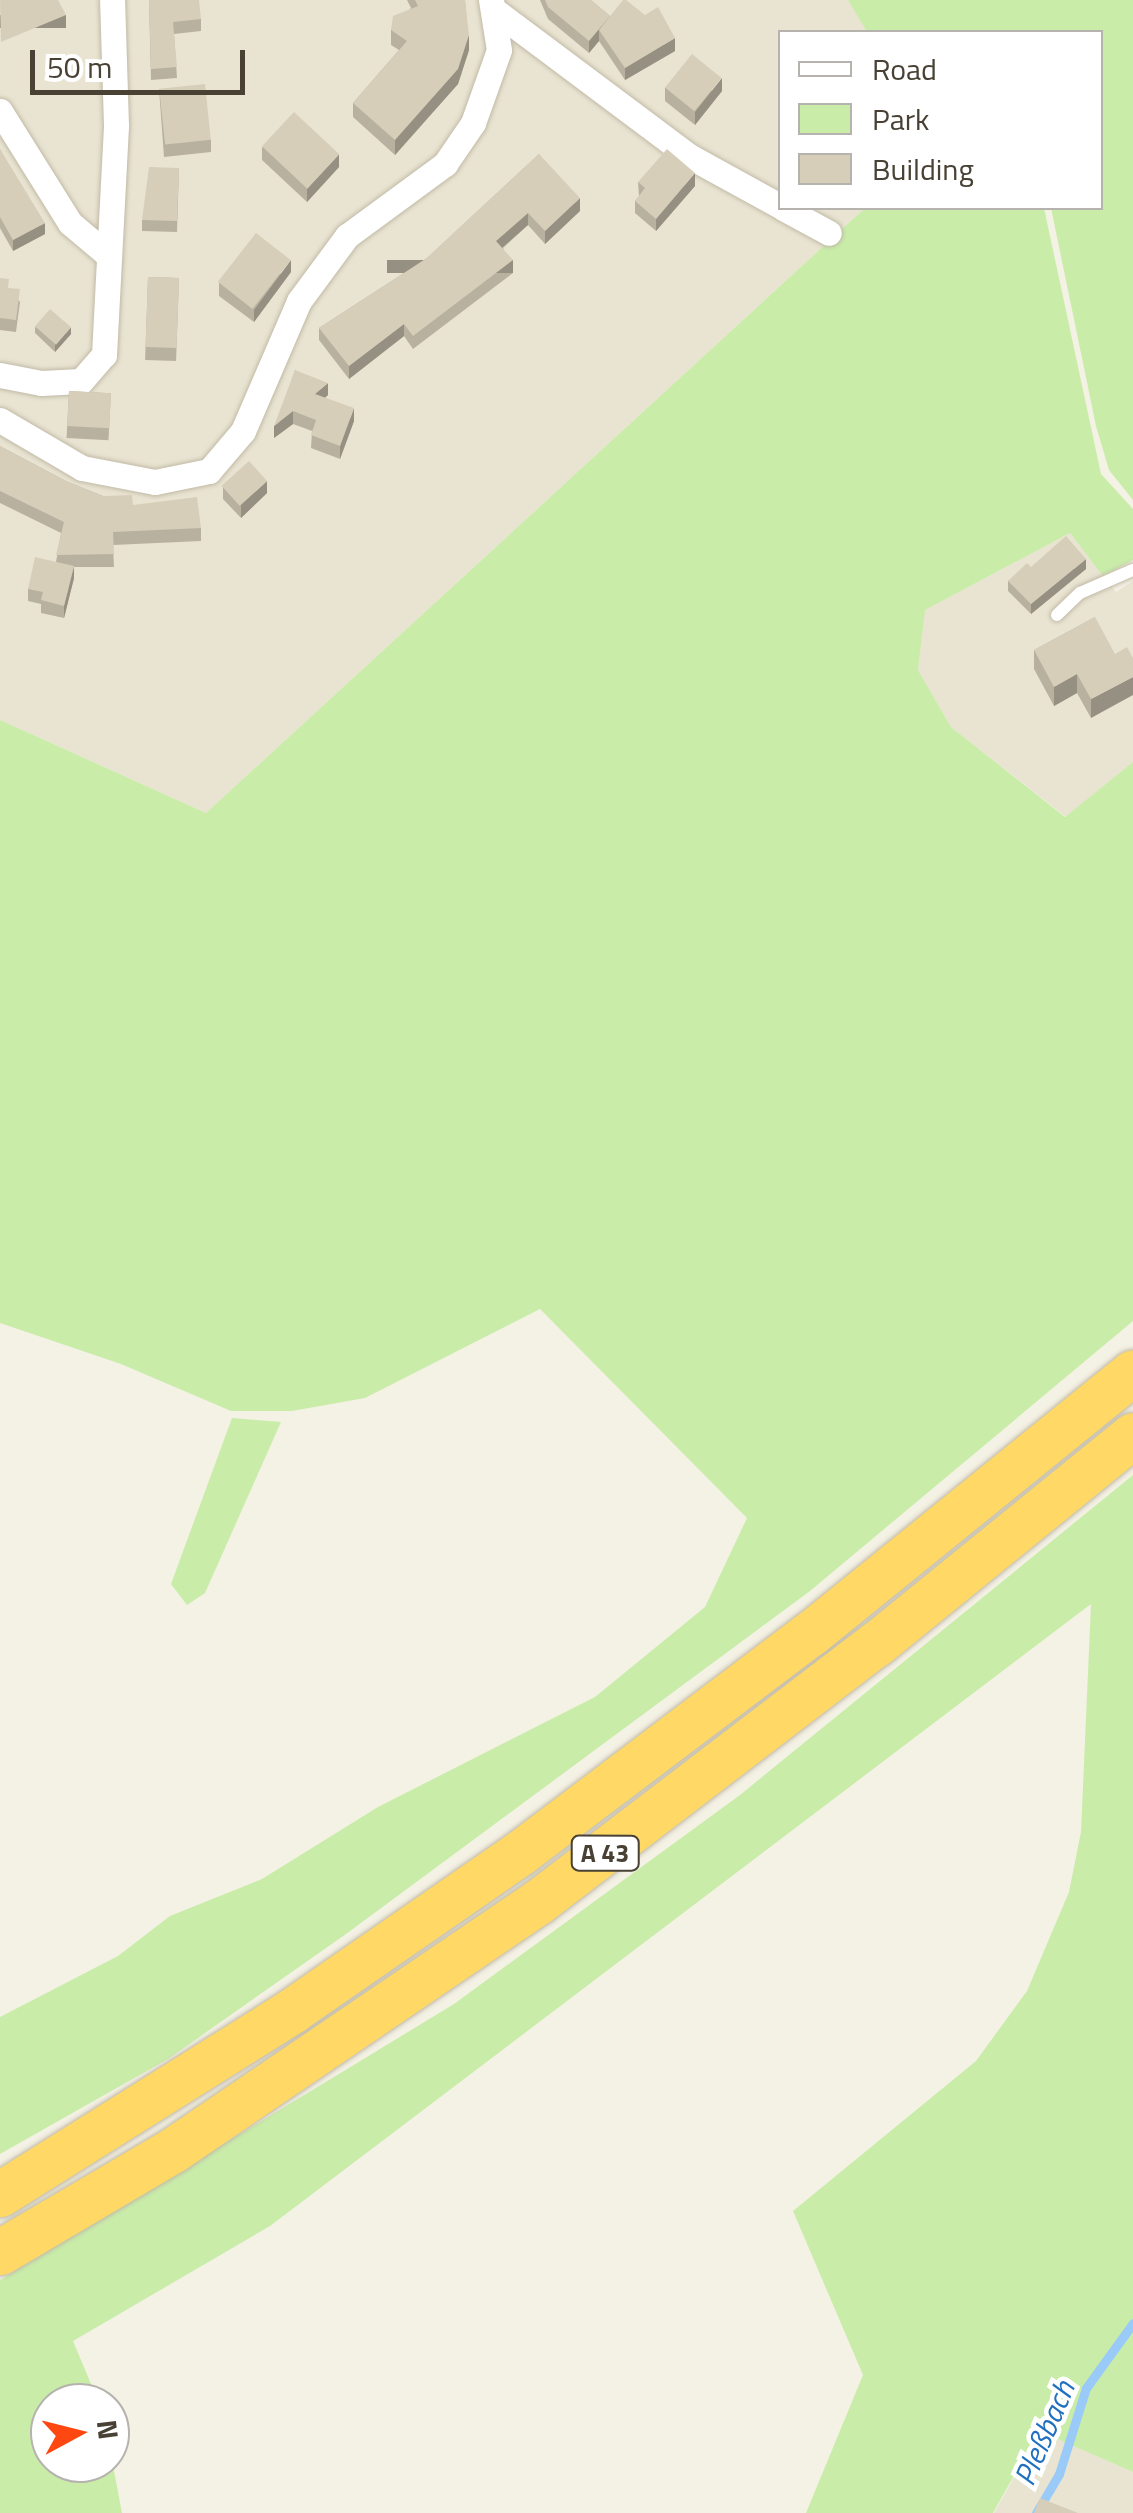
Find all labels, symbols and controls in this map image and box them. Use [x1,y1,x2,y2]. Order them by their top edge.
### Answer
scale bar [35,30,250,92]
legend [778,30,1103,210]
text: 50 m [47,44,112,90]
text: Road [872,46,937,92]
text: Park [872,96,929,142]
text: Building [872,146,974,192]
road number: A 43 [570,1833,640,1873]
water label: Pleßbach [1006,2375,1082,2491]
north arrow [30,2383,130,2483]
text: N [86,2417,131,2442]

